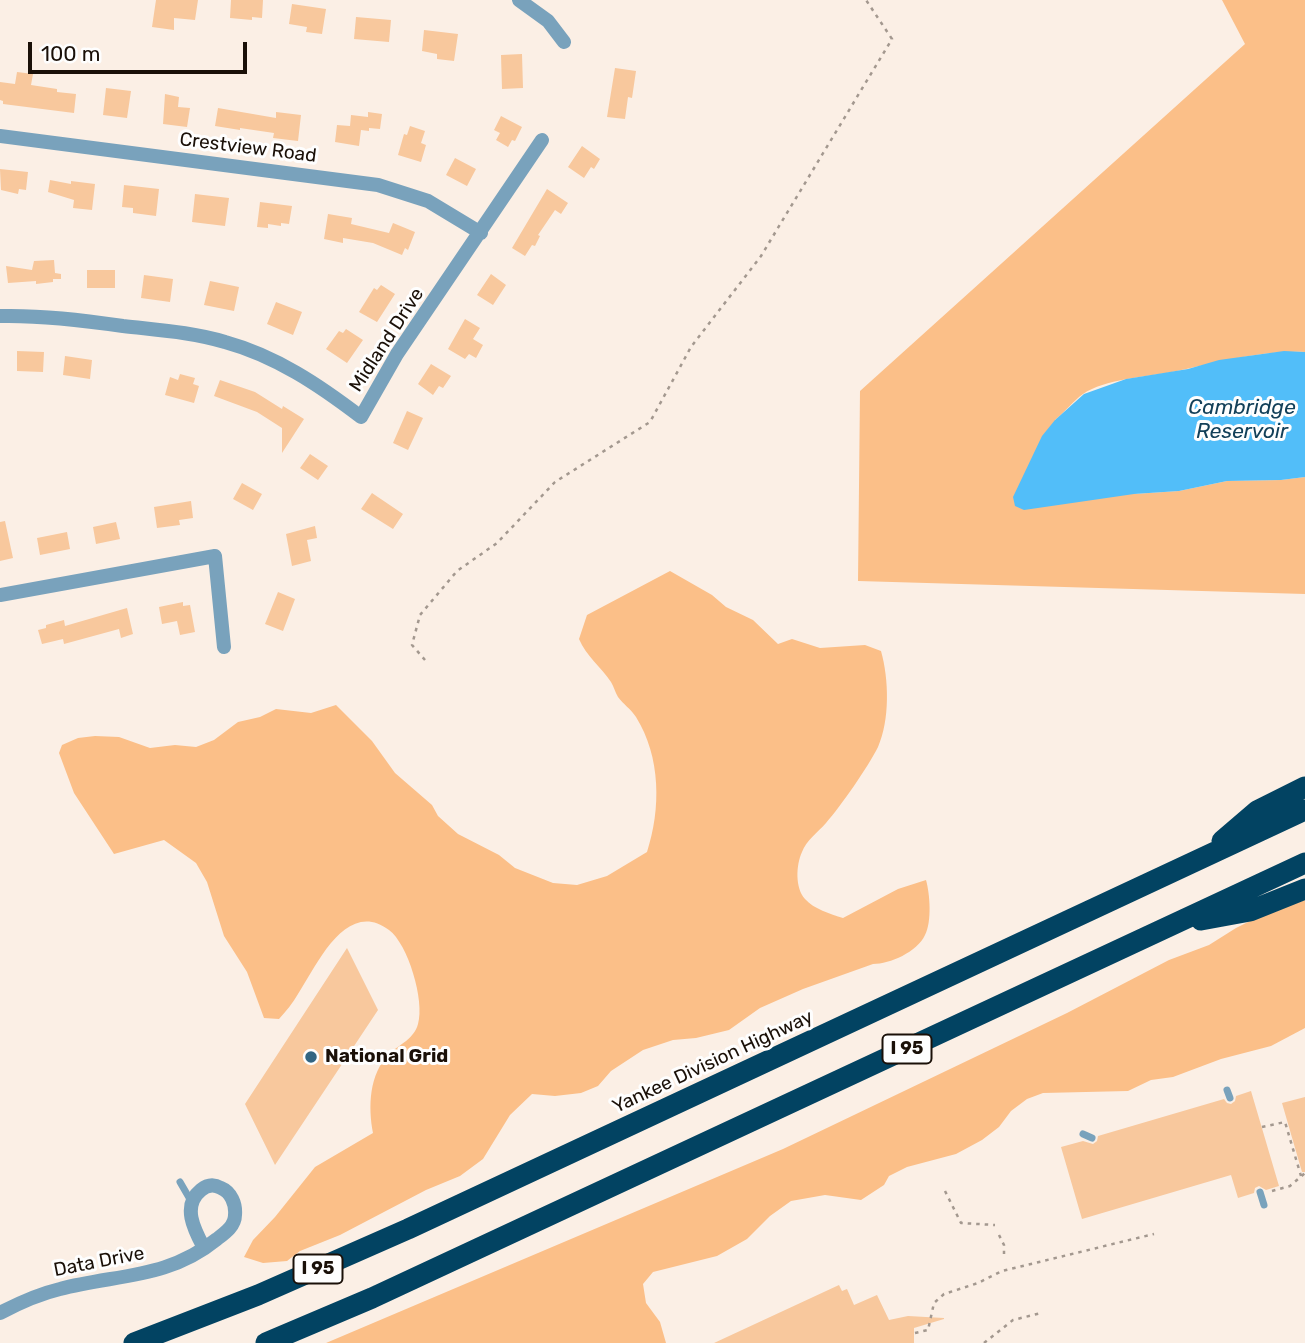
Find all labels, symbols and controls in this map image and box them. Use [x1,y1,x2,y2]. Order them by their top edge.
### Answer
scale bar [32,28,250,72]
text: 100 m [41,41,100,66]
street label: Crestview Road [178,128,318,168]
street label: Midland Drive [345,284,429,396]
water label: Cambridge Reservoir [1188,395,1296,445]
street label: Yankee Division Highway [609,1005,817,1119]
road number: I 95 [883,1034,932,1064]
place label: National Grid [325,1046,448,1068]
marker: National Grid [303,1049,319,1065]
street label: Data Drive [52,1242,146,1282]
road number: I 95 [294,1254,342,1284]

